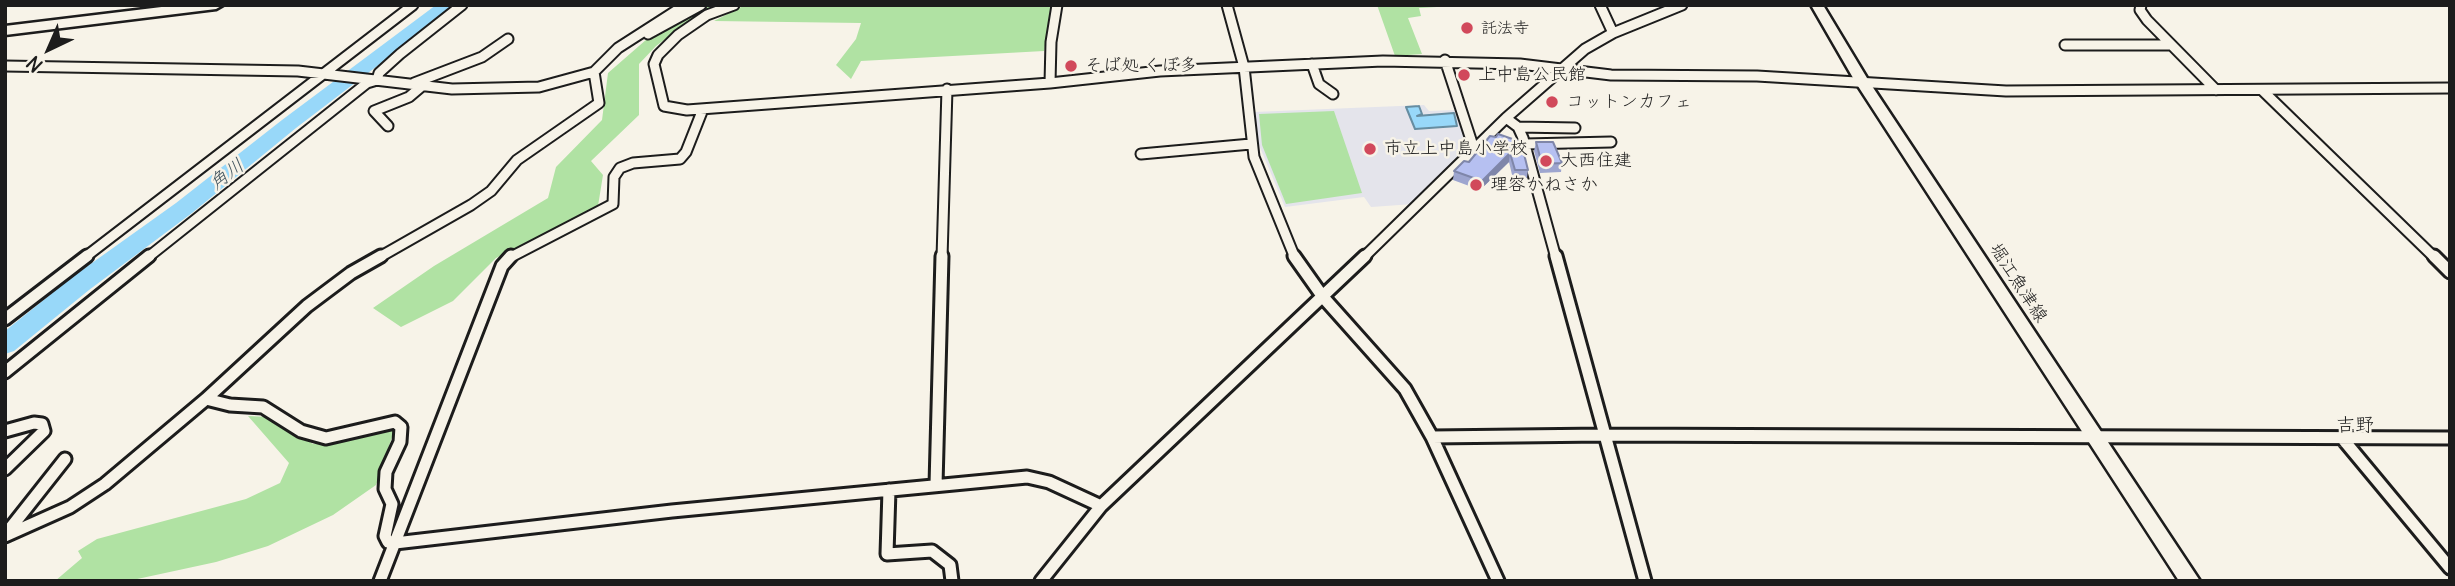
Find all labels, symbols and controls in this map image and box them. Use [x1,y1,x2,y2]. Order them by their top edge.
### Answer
north arrow [14,14,84,84]
place label: 託法寺 [1481,18,1529,38]
marker: 託法寺 [1459,20,1475,36]
text: N [21,51,47,77]
place label: そば処 くぼ多 [1085,55,1197,77]
marker: そば処 くぼ多 [1063,58,1079,74]
place label: 上中島公民館 [1478,64,1586,86]
marker: 上中島公民館 [1456,67,1472,83]
place label: コットンカフェ [1566,91,1692,113]
marker: コットンカフェ [1544,94,1560,110]
place label: 市立上中島小学校 [1384,138,1528,160]
marker: 市立上中島小学校 [1362,141,1378,157]
place label: 大西住建 [1560,150,1632,172]
marker: 大西住建 [1538,153,1554,169]
water label: 角川 [205,154,249,196]
place label: 理容かねさか [1490,174,1598,196]
marker: 理容かねさか [1468,177,1484,193]
street label: 堀江魚津線 [1984,239,2052,327]
district label: 吉野 [2336,415,2374,437]

